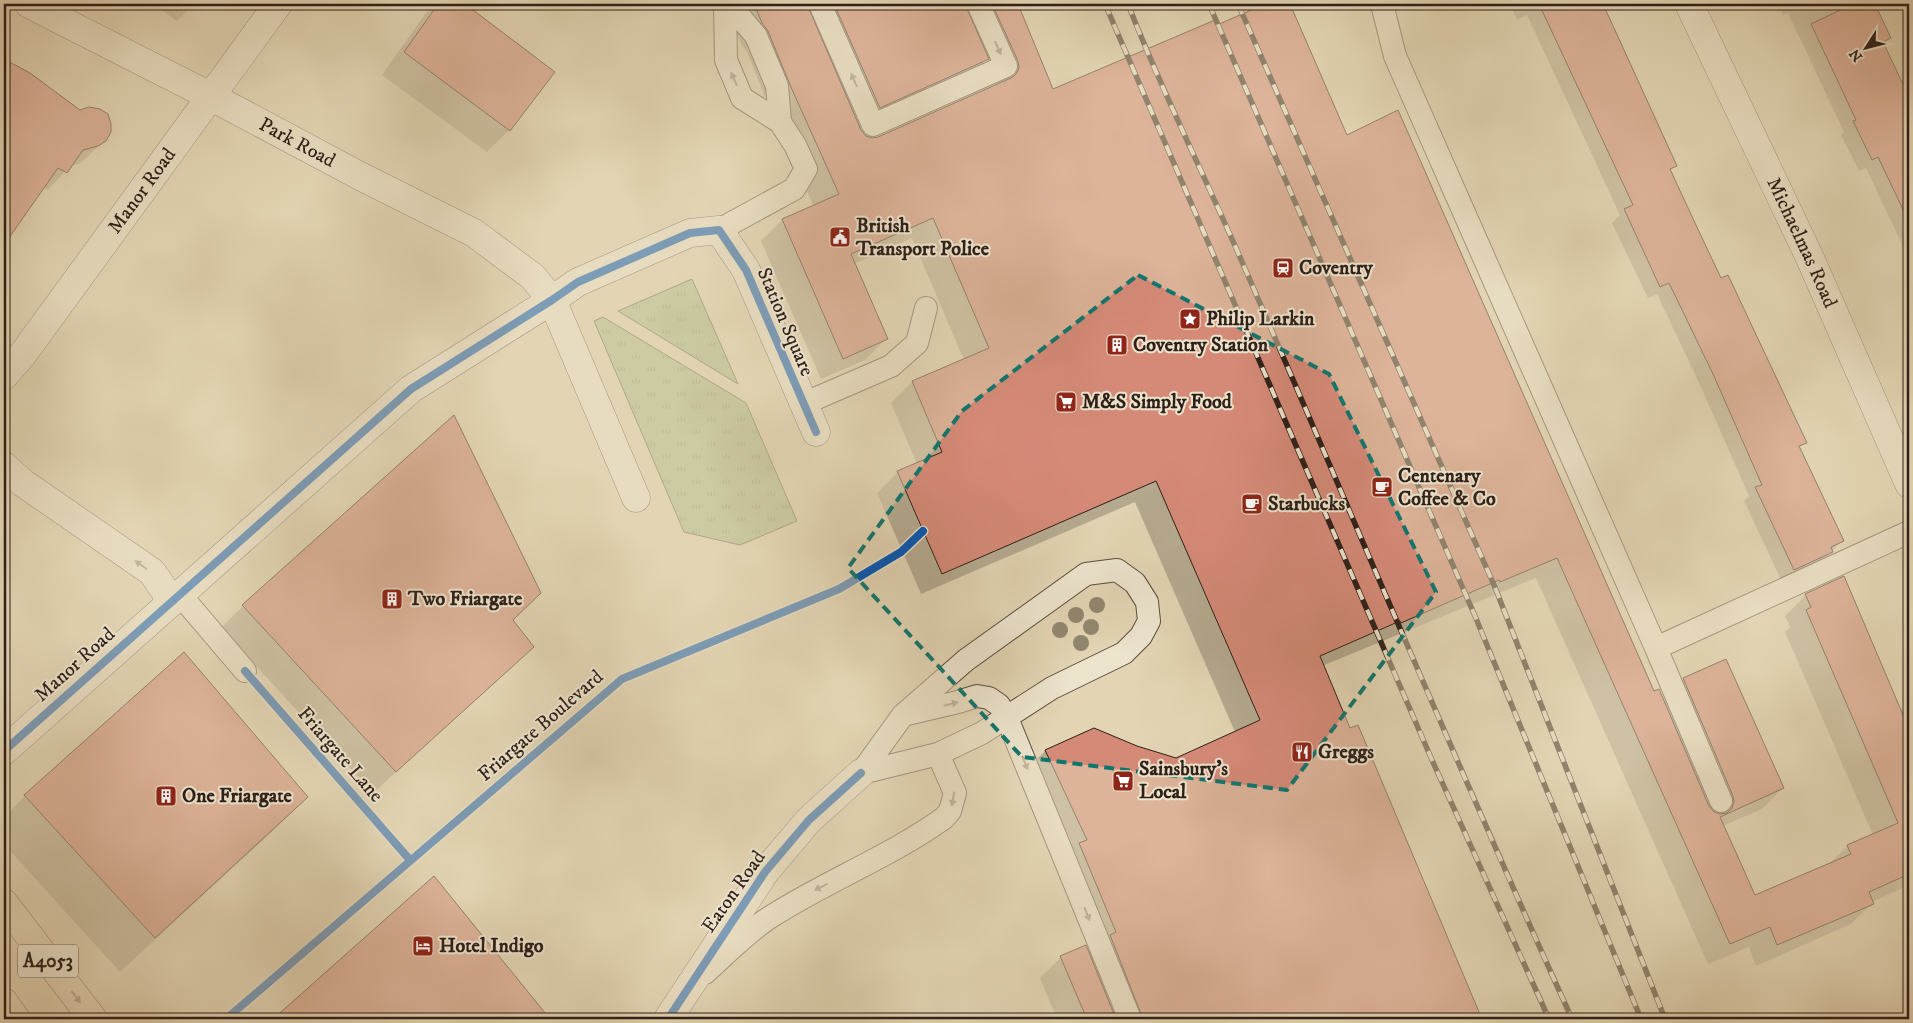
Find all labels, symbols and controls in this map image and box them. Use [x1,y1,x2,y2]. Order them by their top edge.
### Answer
north arrow [1840,22,1890,72]
one-way arrow [995,41,1003,55]
text: N [1845,45,1867,65]
one-way arrow [729,72,737,86]
one-way arrow [849,73,857,87]
street label: Park Road [255,112,340,173]
street label: Manor Road [102,143,181,239]
street label: Michaelmas Road [1761,173,1843,312]
place label: British Transport Police [855,214,990,262]
public building icon: British Transport Police [828,225,852,249]
station icon: Coventry [1271,256,1295,280]
place label: Coventry [1299,256,1373,281]
street label: Station Square [751,264,819,380]
place icon: Philip Larkin [1178,307,1202,331]
place label: Philip Larkin [1206,307,1315,332]
building icon: Coventry Station [1105,333,1129,357]
place label: Coventry Station [1133,333,1269,358]
supermarket icon: M&S Simply Food [1054,390,1078,414]
place label: M&S Simply Food [1082,390,1233,415]
place label: Centenary Coffee & Co [1398,464,1496,512]
cafe icon: Centenary Coffee & Co [1370,475,1394,499]
cafe icon: Starbucks [1240,492,1264,516]
place label: Starbucks [1268,492,1345,517]
one-way arrow [135,560,148,570]
building icon: Two Friargate [380,587,404,611]
place label: Two Friargate [407,587,523,612]
street label: Manor Road [29,622,121,708]
street label: Friargate Boulevard [473,665,609,787]
one-way arrow [943,700,958,708]
street label: Friargate Lane [292,702,388,808]
restaurant icon: Greggs [1290,740,1314,764]
place label: Greggs [1318,740,1374,765]
one-way arrow [1022,756,1030,770]
place label: Sainsbury's Local [1139,757,1228,805]
supermarket icon: Sainsbury's Local [1111,769,1135,793]
building icon: One Friargate [154,784,178,808]
place label: One Friargate [182,784,293,809]
one-way arrow [948,792,956,808]
street label: Eaton Road [697,846,771,938]
one-way arrow [814,883,828,891]
one-way arrow [1084,906,1091,921]
hotel icon: Hotel Indigo [411,934,435,958]
place label: Hotel Indigo [439,934,544,959]
road number: A4053 [18,944,78,978]
one-way arrow [71,990,81,1004]

